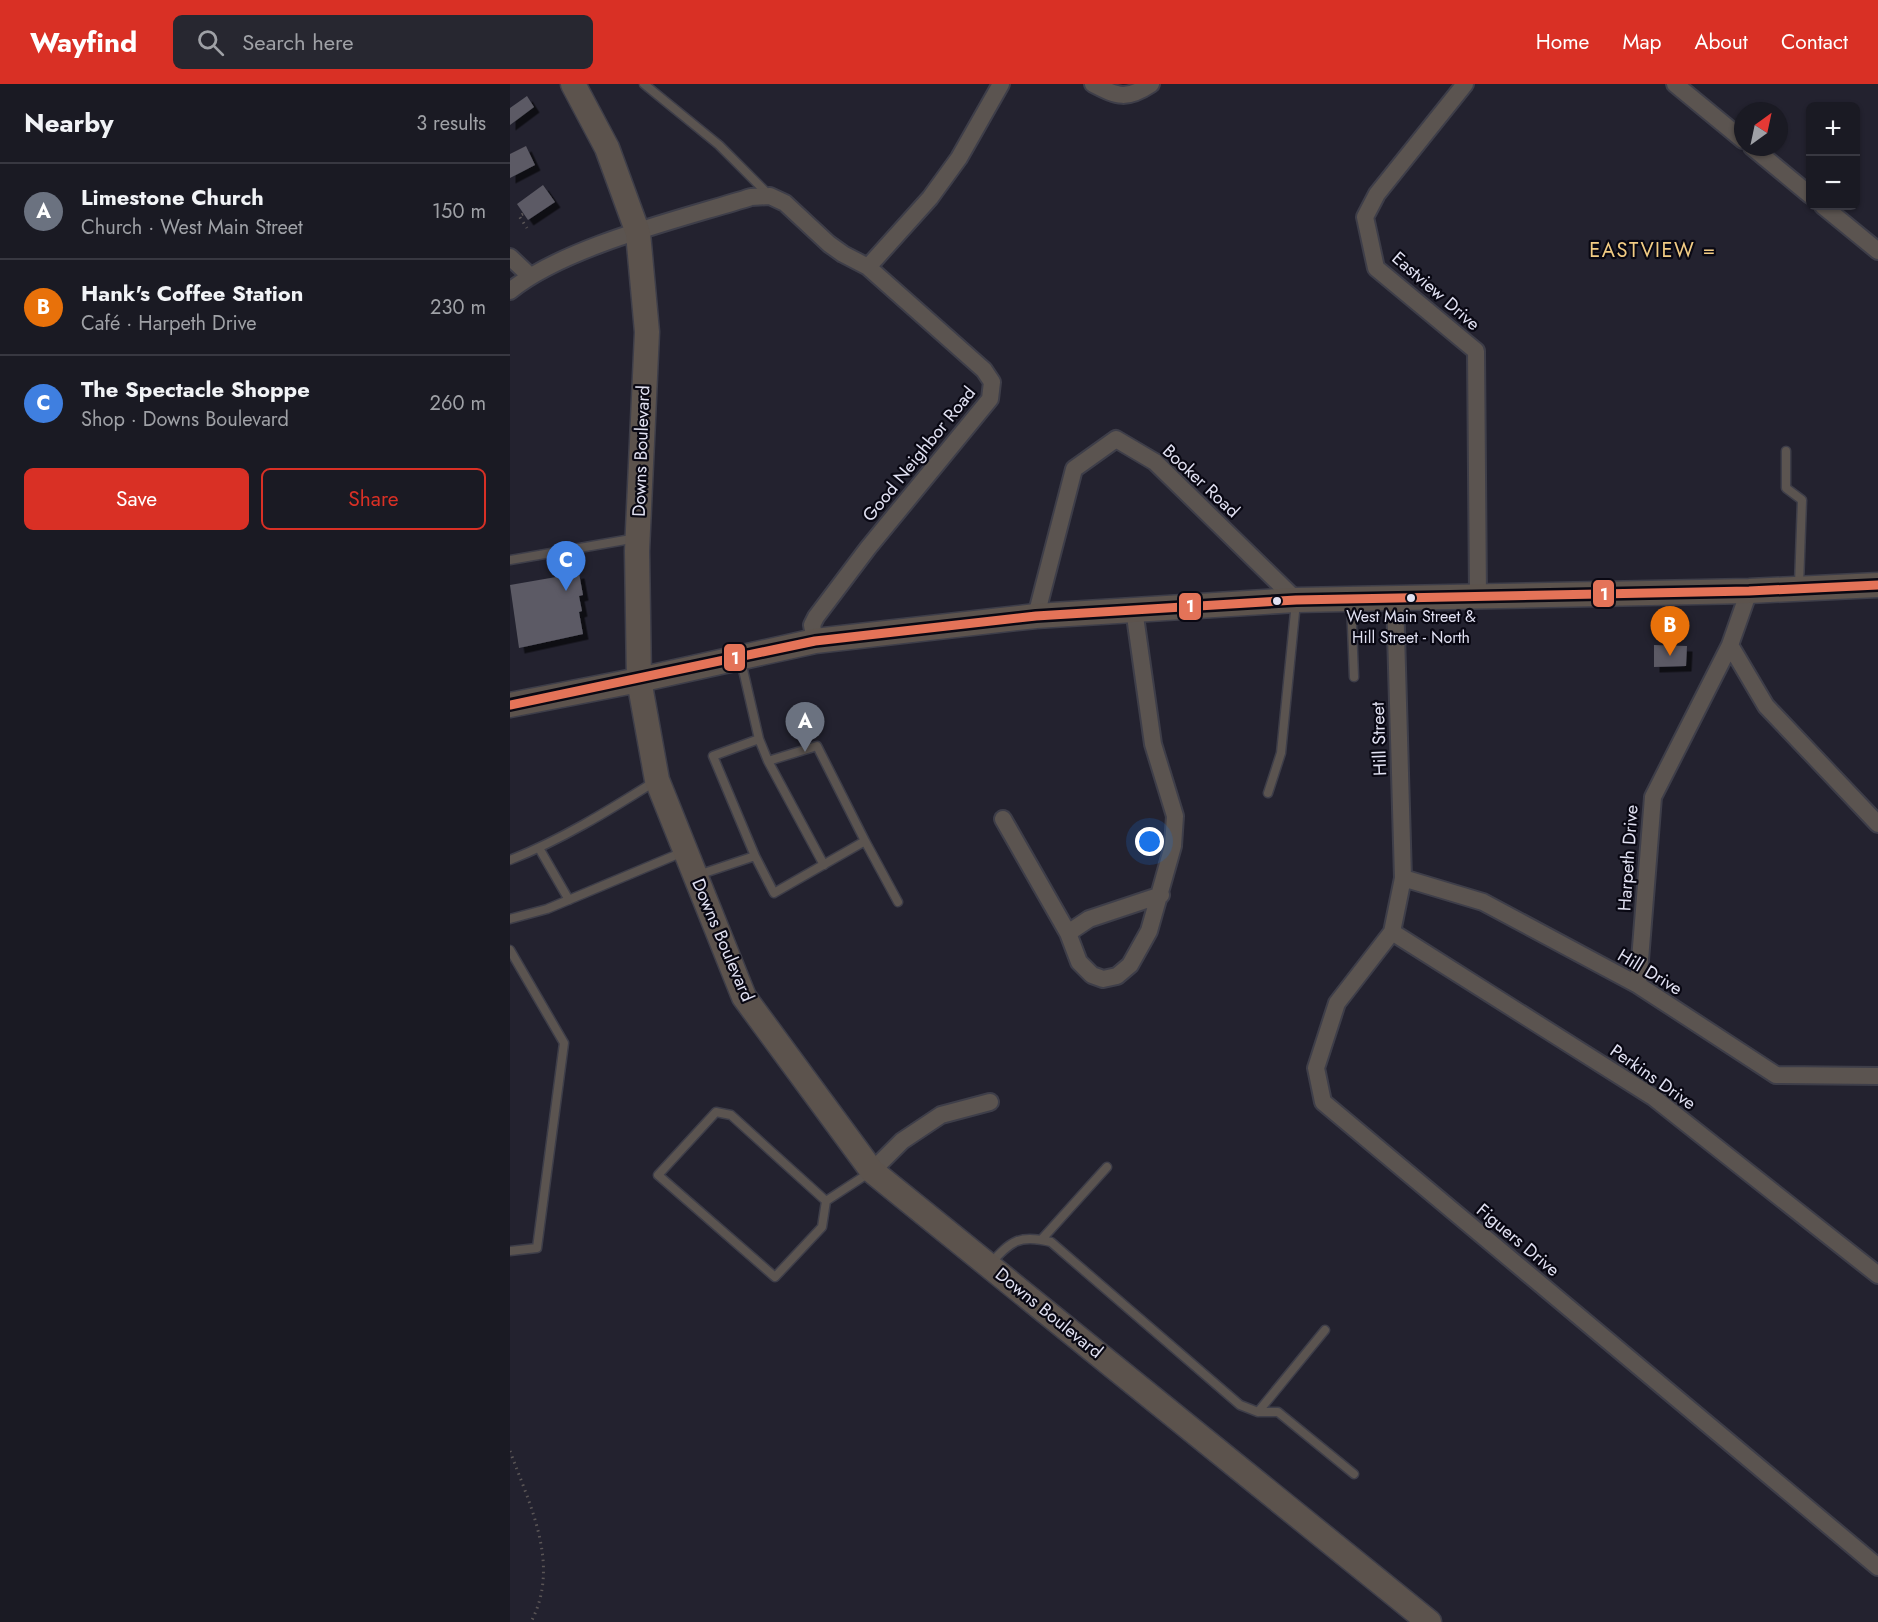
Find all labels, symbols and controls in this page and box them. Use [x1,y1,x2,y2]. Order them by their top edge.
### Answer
search box [173,15,593,69]
text: Wayfind [30,22,137,63]
icon: search [194,26,227,59]
text: Search here [242,26,354,58]
text: Home [1536,27,1589,57]
text: Map [1622,27,1662,57]
text: About [1695,27,1748,57]
text: Contact [1781,27,1848,57]
north arrow [1734,102,1788,156]
map controls [1806,102,1860,210]
button: + [1806,102,1860,156]
text: Nearby [24,104,113,142]
text: 3 results [416,109,486,138]
button: − [1806,156,1860,210]
text: Limestone Church [81,181,264,213]
text: A [36,197,51,226]
text: 150 m [432,197,486,226]
text: Church · West Main Street [81,213,303,242]
district label: EASTVIEW = [1589,236,1717,265]
street label: Eastview Drive [1386,245,1486,337]
text: Hank's Coffee Station [81,277,303,309]
text: B [37,293,50,322]
text: 230 m [430,293,486,322]
text: Café · Harpeth Drive [81,309,257,338]
text: The Spectacle Shoppe [81,373,310,405]
street label: Good Neighbor Road [856,381,982,527]
street label: Downs Boulevard [626,385,656,517]
text: C [36,389,51,418]
text: 260 m [430,389,486,418]
text: Shop · Downs Boulevard [81,405,289,434]
street label: Booker Road [1157,438,1245,524]
button: Save [24,468,249,530]
button: Share [261,468,486,530]
pin: C [546,542,586,591]
line badge: 1 [1592,579,1615,608]
text: 1 [1600,583,1608,606]
line badge: 1 [1178,592,1202,621]
marker: West Main Street & Hill Street - North [1405,592,1417,604]
text: 1 [1186,595,1194,618]
unlabelled marker [1271,595,1283,607]
place label: West Main Street & Hill Street - North [1346,605,1476,649]
pin: B [1650,606,1690,656]
line badge: 1 [723,643,746,672]
text: 1 [731,647,739,670]
street label: Hill Street [1365,701,1393,777]
pin: A [786,702,824,752]
street label: Harpeth Drive [1611,804,1645,912]
your location [1135,827,1164,856]
street label: Downs Boulevard [685,874,761,1006]
street label: Hill Drive [1613,943,1687,1001]
street label: Perkins Drive [1605,1038,1701,1116]
street label: Figuers Drive [1471,1197,1565,1283]
street label: Downs Boulevard [990,1261,1108,1365]

